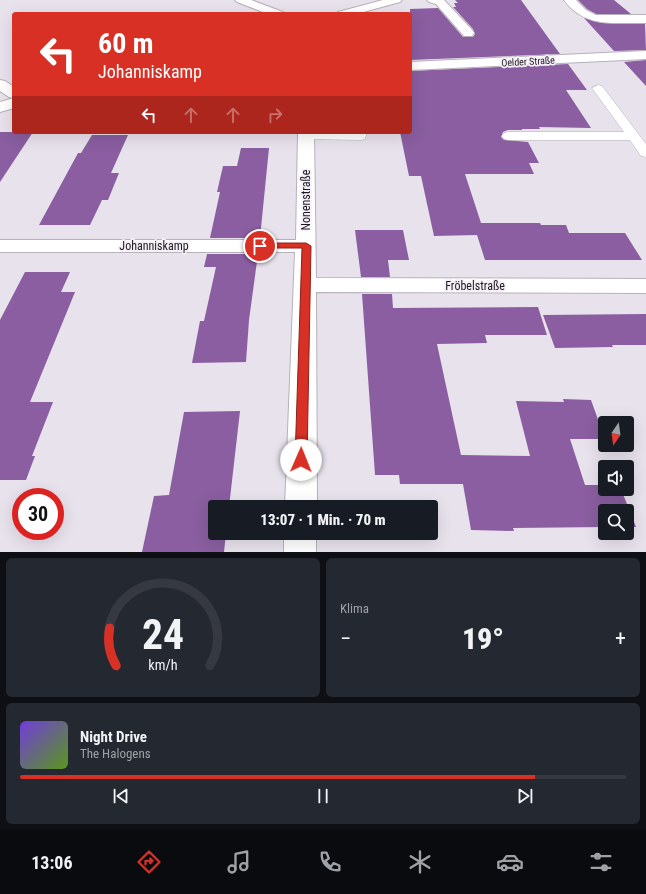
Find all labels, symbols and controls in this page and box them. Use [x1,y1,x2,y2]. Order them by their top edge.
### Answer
text: 60 m [98,27,154,60]
icon: left [32,28,84,80]
street label: Oelder Straße [501,55,555,68]
text: Johanniskamp [98,61,202,82]
icon: left [138,104,160,126]
icon: ahead [180,104,202,126]
icon: ahead [222,104,244,126]
icon: right [264,104,286,126]
street label: Nonenstraße [299,169,313,230]
pin [243,229,277,263]
icon: arrive [249,235,271,257]
street label: Johanniskamp [119,239,189,253]
street label: Fröbelstraße [445,279,505,293]
north arrow [598,416,634,452]
map controls [598,416,634,540]
position arrow [280,439,322,481]
button: sound [598,460,634,496]
speed limit sign: 30 [12,488,64,540]
button: search [598,504,634,540]
text: 13:07 · 1 Min. · 70 m [260,511,386,529]
text: Klima [340,601,369,616]
text: 24 [142,609,184,658]
text: 19° [462,621,504,656]
text: − [340,626,351,651]
text: + [615,626,626,651]
text: km/h [148,656,178,672]
text: Night Drive [80,728,147,746]
text: The Halogens [80,746,151,761]
icon: previous [110,785,132,807]
icon: pause [312,785,334,807]
icon: next [514,785,536,807]
icon: directions [135,848,163,876]
icon: music [225,848,253,876]
icon: phone [316,848,344,876]
icon: climate [406,848,434,876]
icon: car [496,848,524,876]
icon: filters [587,848,615,876]
text: 13:06 [31,852,73,873]

